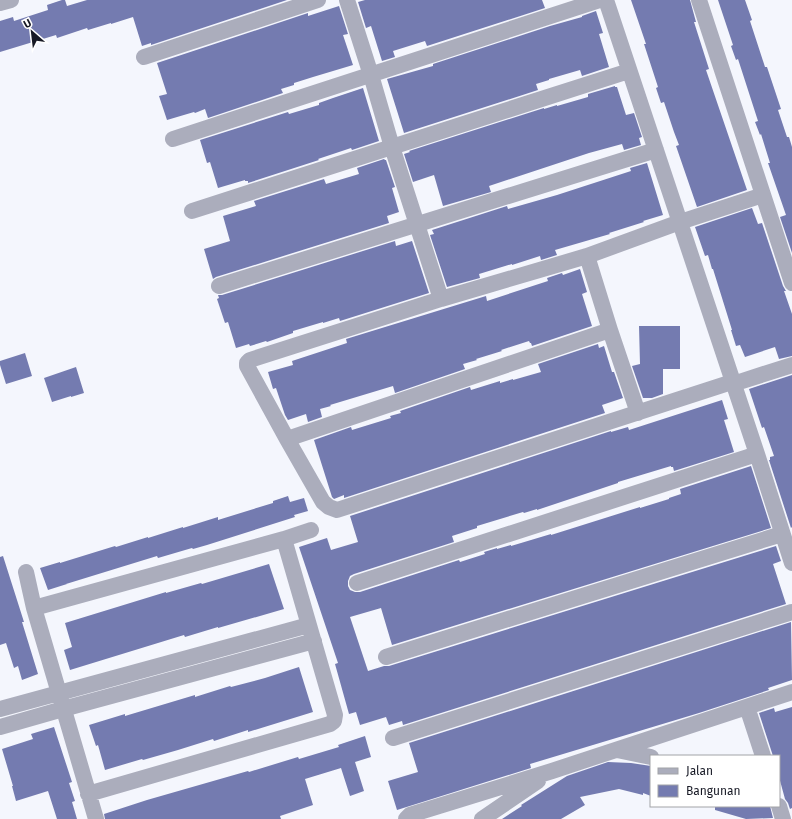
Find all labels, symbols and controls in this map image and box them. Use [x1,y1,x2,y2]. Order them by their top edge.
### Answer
north arrow [12,12,52,52]
text: U [21,16,34,31]
legend [650,755,780,807]
text: Jalan [686,764,713,778]
text: Bangunan [686,784,741,798]

